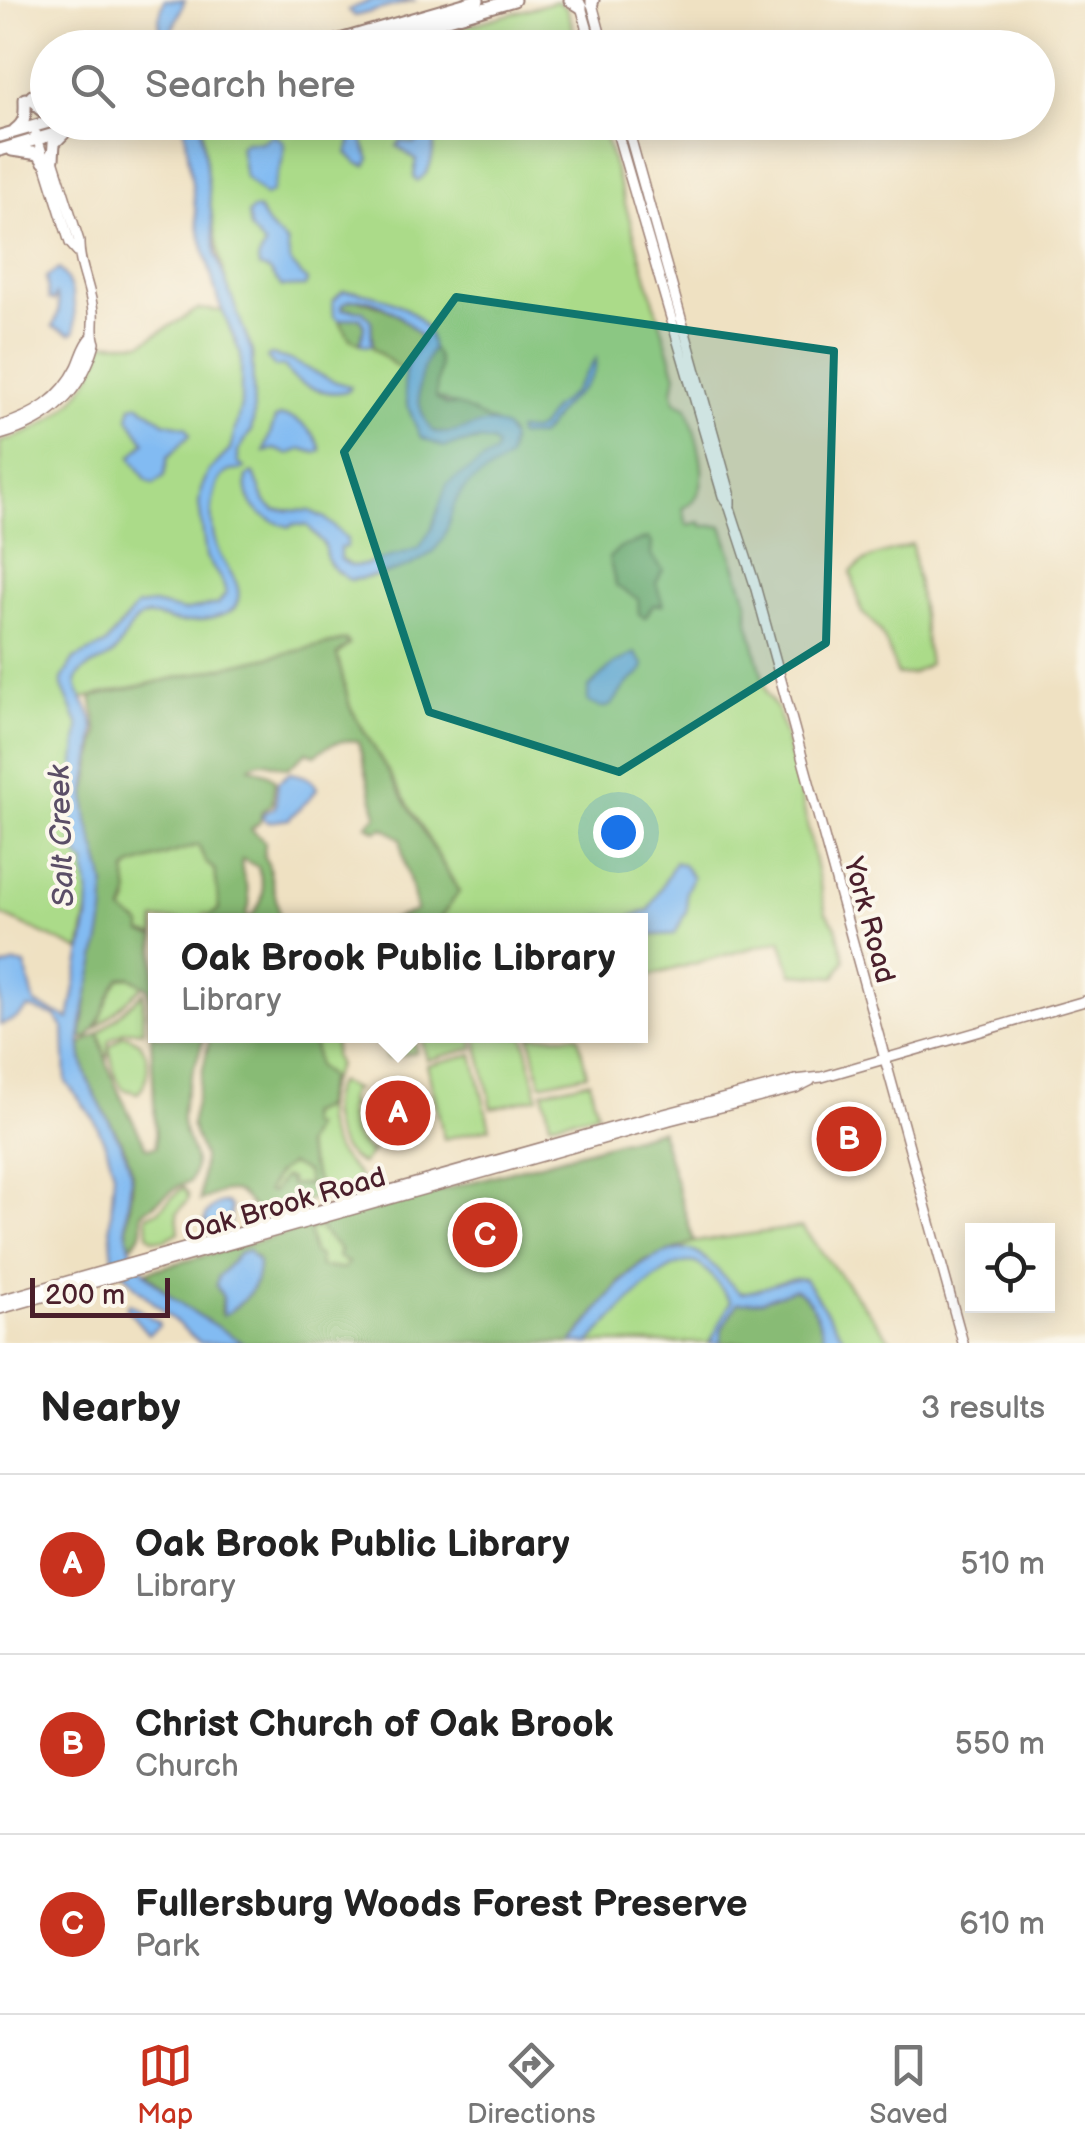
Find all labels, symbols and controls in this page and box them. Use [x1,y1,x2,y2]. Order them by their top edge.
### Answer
search box [30,30,1055,140]
icon: search [65,58,120,113]
text: Search here [145,63,356,108]
water label: Salt Creek [41,763,82,908]
your location [593,807,644,858]
street label: York Road [836,852,902,987]
popup [148,913,648,1043]
text: Oak Brook Public Library [181,936,615,981]
text: Library [181,981,281,1020]
pin: A [366,1076,430,1150]
pin: B [816,1102,882,1176]
street label: Oak Brook Road [181,1161,389,1249]
pin: C [452,1198,518,1272]
map controls [965,1223,1055,1313]
button: locate [965,1223,1055,1313]
scale bar [30,1273,170,1318]
text: 200 m [45,1279,125,1312]
text: Nearby [40,1383,180,1434]
text: 3 results [921,1389,1045,1428]
text: Oak Brook Public Library [135,1522,570,1567]
text: A [63,1545,82,1584]
text: 510 m [960,1545,1045,1584]
text: Library [135,1567,236,1606]
text: Christ Church of Oak Brook [135,1702,614,1747]
text: B [61,1725,84,1764]
text: 550 m [954,1725,1045,1764]
text: Church [135,1747,239,1786]
text: Fullersburg Woods Forest Preserve [135,1882,748,1927]
text: C [61,1905,84,1944]
text: 610 m [959,1905,1045,1944]
text: Park [135,1927,199,1966]
tab: Map [137,2038,193,2131]
tab: Directions [467,2038,596,2131]
tab: Saved [870,2038,948,2131]

